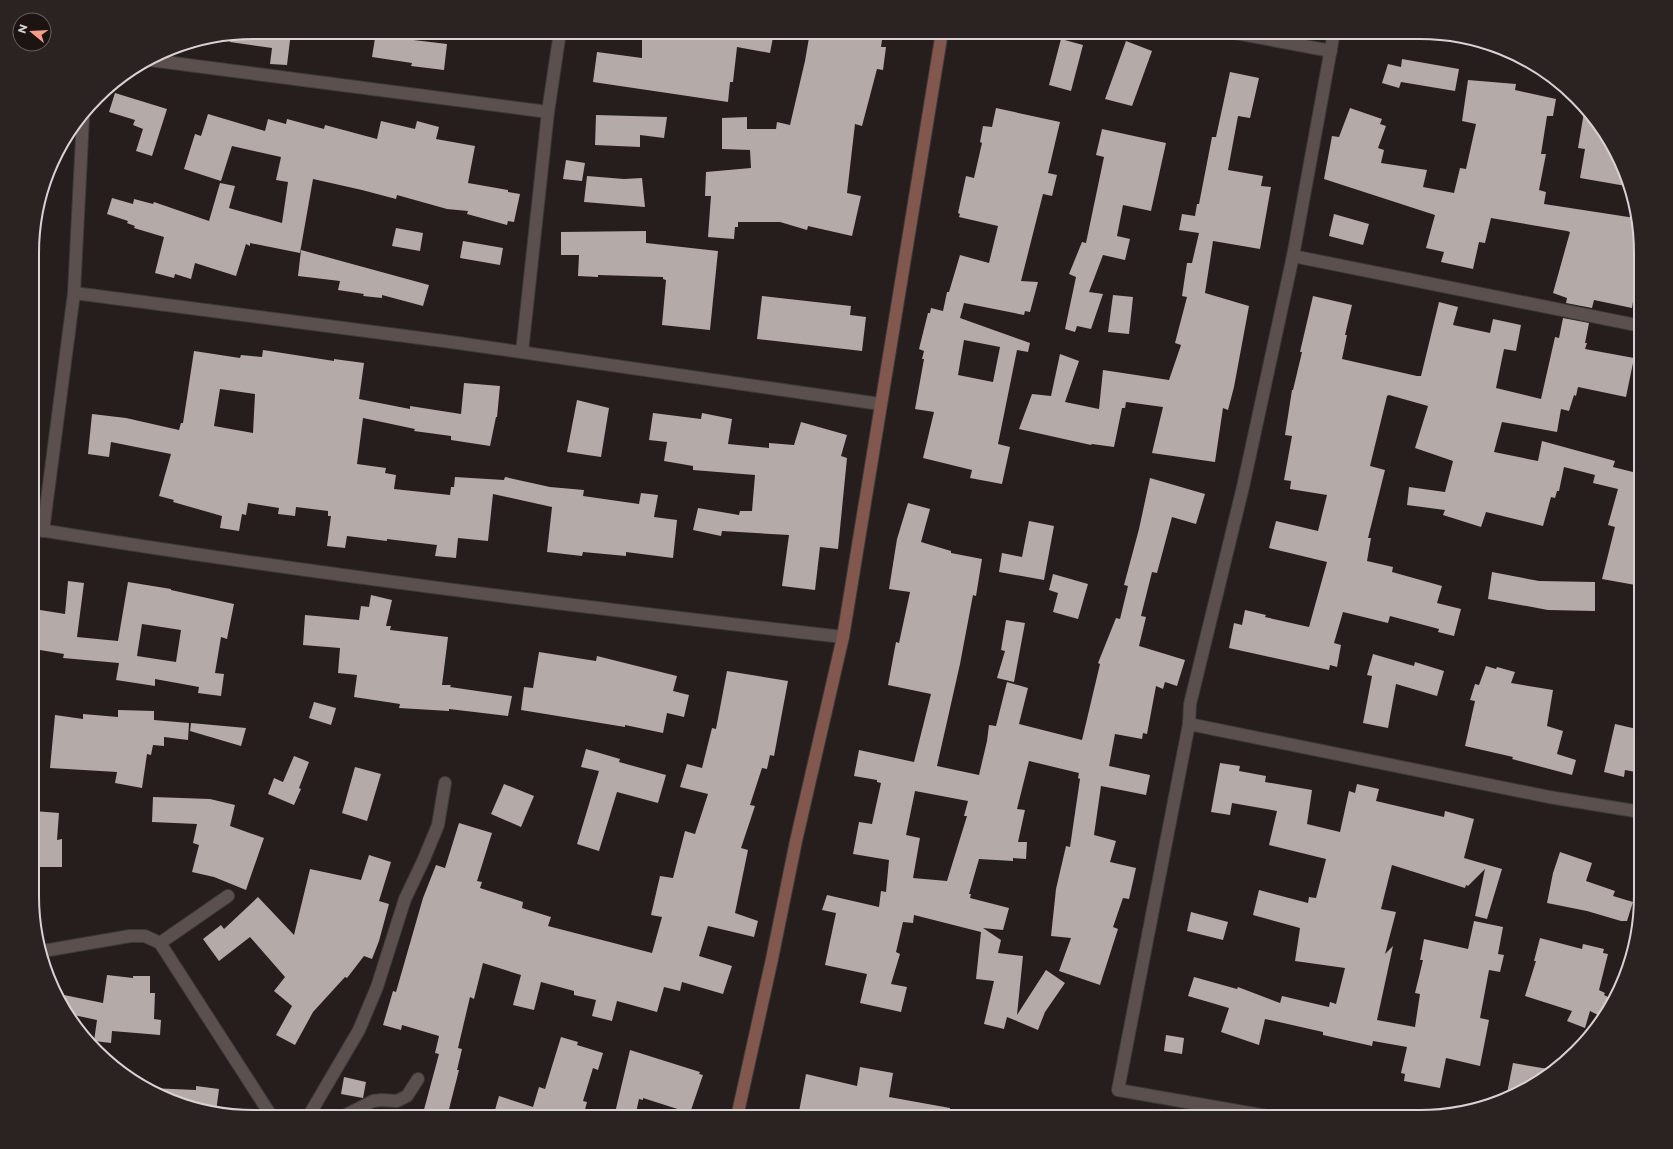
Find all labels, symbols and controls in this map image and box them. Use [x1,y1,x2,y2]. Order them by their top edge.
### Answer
north arrow [12,12,52,52]
text: N [14,23,31,35]

